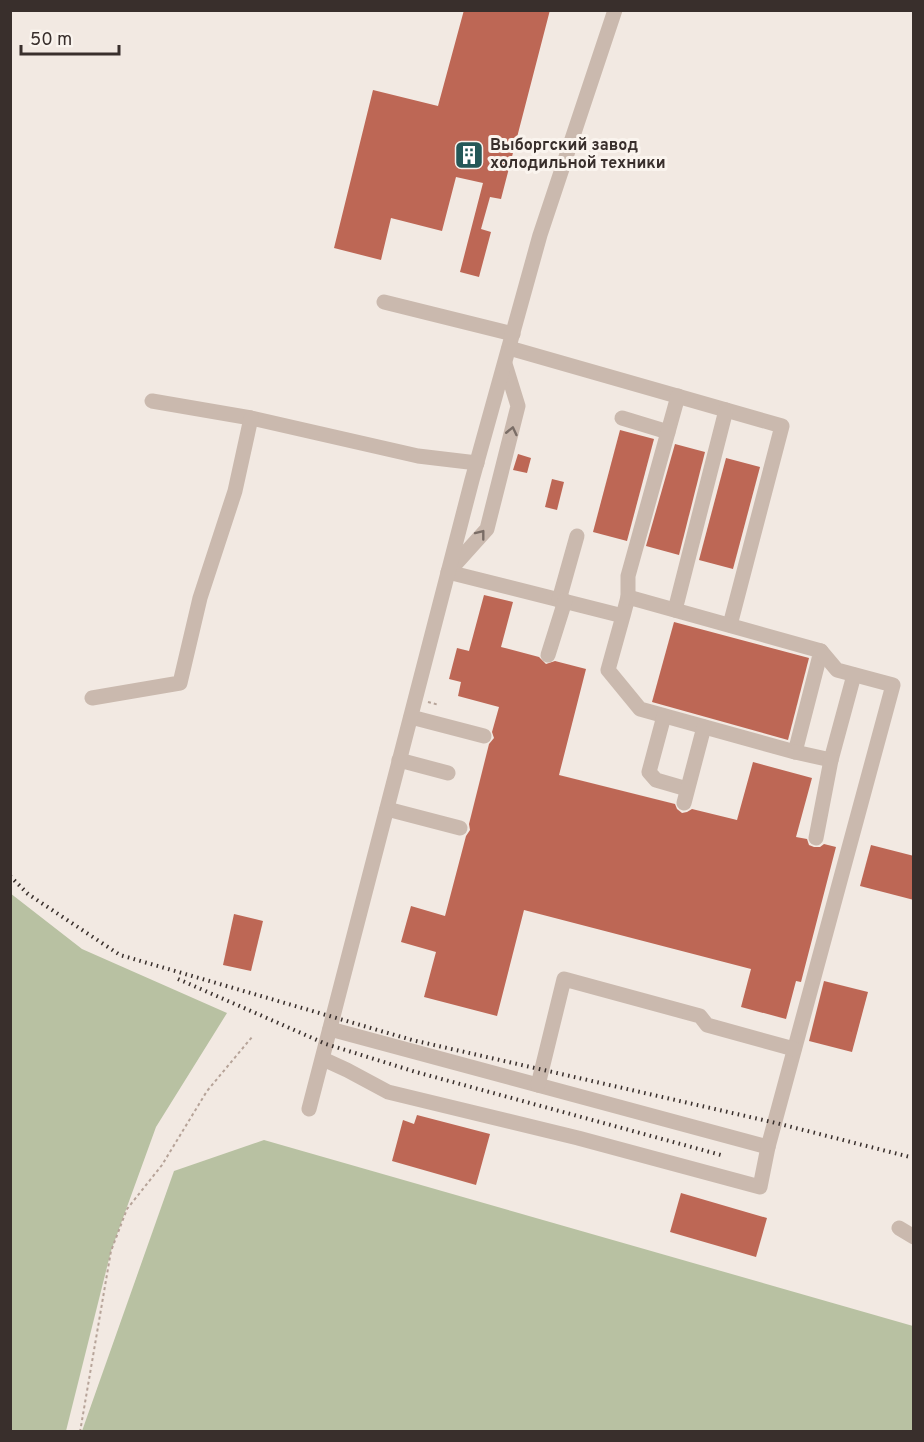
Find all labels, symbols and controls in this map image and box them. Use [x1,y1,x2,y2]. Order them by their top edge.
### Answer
scale bar [21,18,118,56]
text: 50 m [30,29,72,52]
place label: Выборгский завод холодильной техники [490,136,666,174]
building icon: Выборгский завод холодильной техники [453,139,485,171]
one-way arrow [504,427,517,437]
one-way arrow [474,530,485,541]

